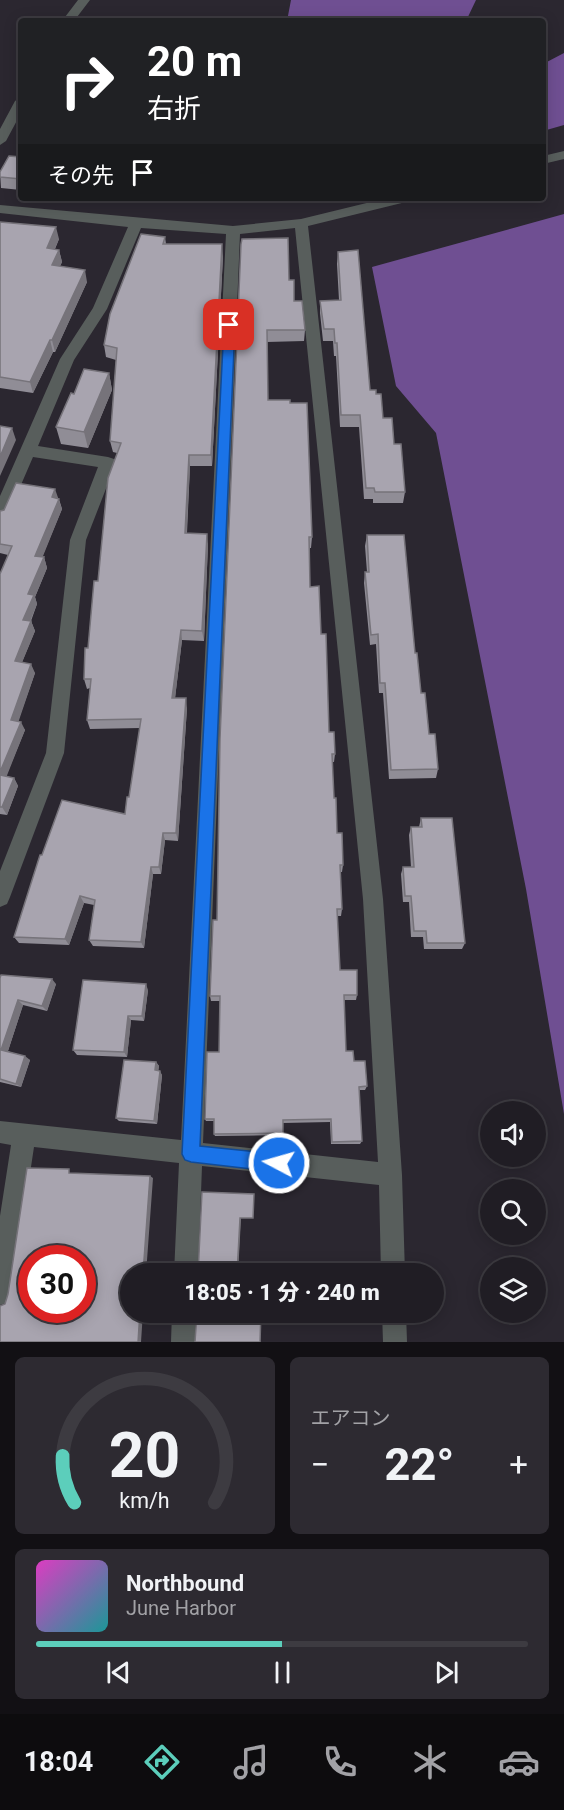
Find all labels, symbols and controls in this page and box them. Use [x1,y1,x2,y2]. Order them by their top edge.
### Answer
text: 20 m [147,37,242,86]
icon: right [48,42,126,120]
text: 右折 [147,93,201,125]
icon: arrive [126,156,159,189]
text: その先 [48,163,114,188]
pin [203,299,254,350]
icon: arrive [212,308,245,341]
map controls [480,1101,546,1323]
button: sound [480,1101,546,1167]
position arrow [247,1131,311,1195]
button: search [480,1179,546,1245]
speed limit sign: 30 [18,1245,96,1323]
button: layers [480,1257,546,1323]
text: 18:05 · 1 分 · 240 m [184,1280,380,1305]
text: エアコン [311,1406,391,1430]
text: 20 [109,1419,181,1492]
text: 22° [385,1438,454,1491]
text: − [311,1445,329,1484]
text: + [509,1445,528,1484]
text: km/h [120,1488,170,1513]
text: Northbound [126,1571,244,1596]
text: June Harbor [126,1596,236,1620]
icon: previous [102,1656,135,1689]
icon: pause [266,1656,299,1689]
icon: next [430,1656,463,1689]
icon: directions [141,1741,183,1783]
icon: music [230,1741,272,1783]
icon: phone [319,1741,361,1783]
icon: climate [409,1741,451,1783]
icon: car [498,1741,540,1783]
text: 18:04 [24,1746,93,1778]

